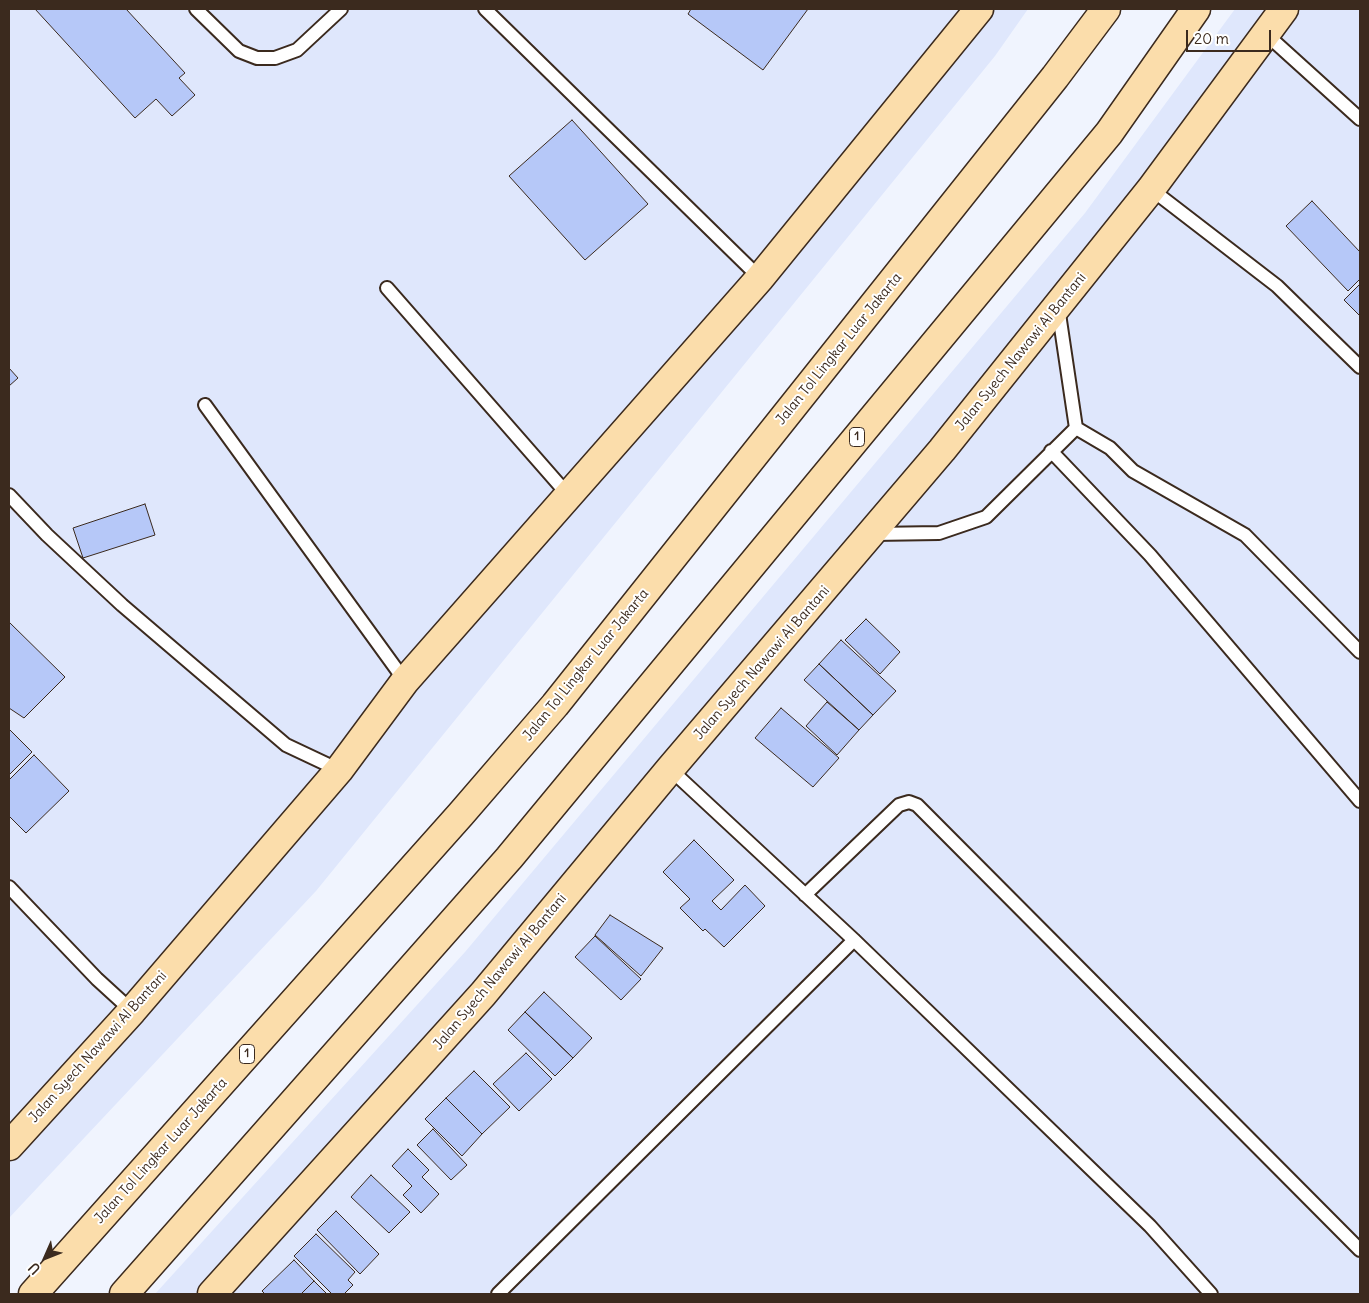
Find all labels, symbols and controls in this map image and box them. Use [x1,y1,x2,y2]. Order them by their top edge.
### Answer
scale bar [1189,20,1274,52]
text: 20 m [1194,29,1229,48]
street label: Jalan Tol Lingkar Luar Jakarta [773,270,905,428]
street label: Jalan Syech Nawawi Al Bantani [952,270,1090,434]
road number: 1 [850,428,864,447]
street label: Jalan Syech Nawawi Al Bantani [691,583,833,743]
street label: Jalan Tol Lingkar Luar Jakarta [520,586,652,744]
street label: Jalan Syech Nawawi Al Bantani [430,891,570,1053]
street label: Jalan Syech Nawawi Al Bantani [25,968,171,1126]
road number: 1 [240,1044,254,1064]
street label: Jalan Tol Lingkar Luar Jakarta [91,1075,231,1227]
north arrow [20,1233,70,1283]
text: U [24,1259,44,1278]

